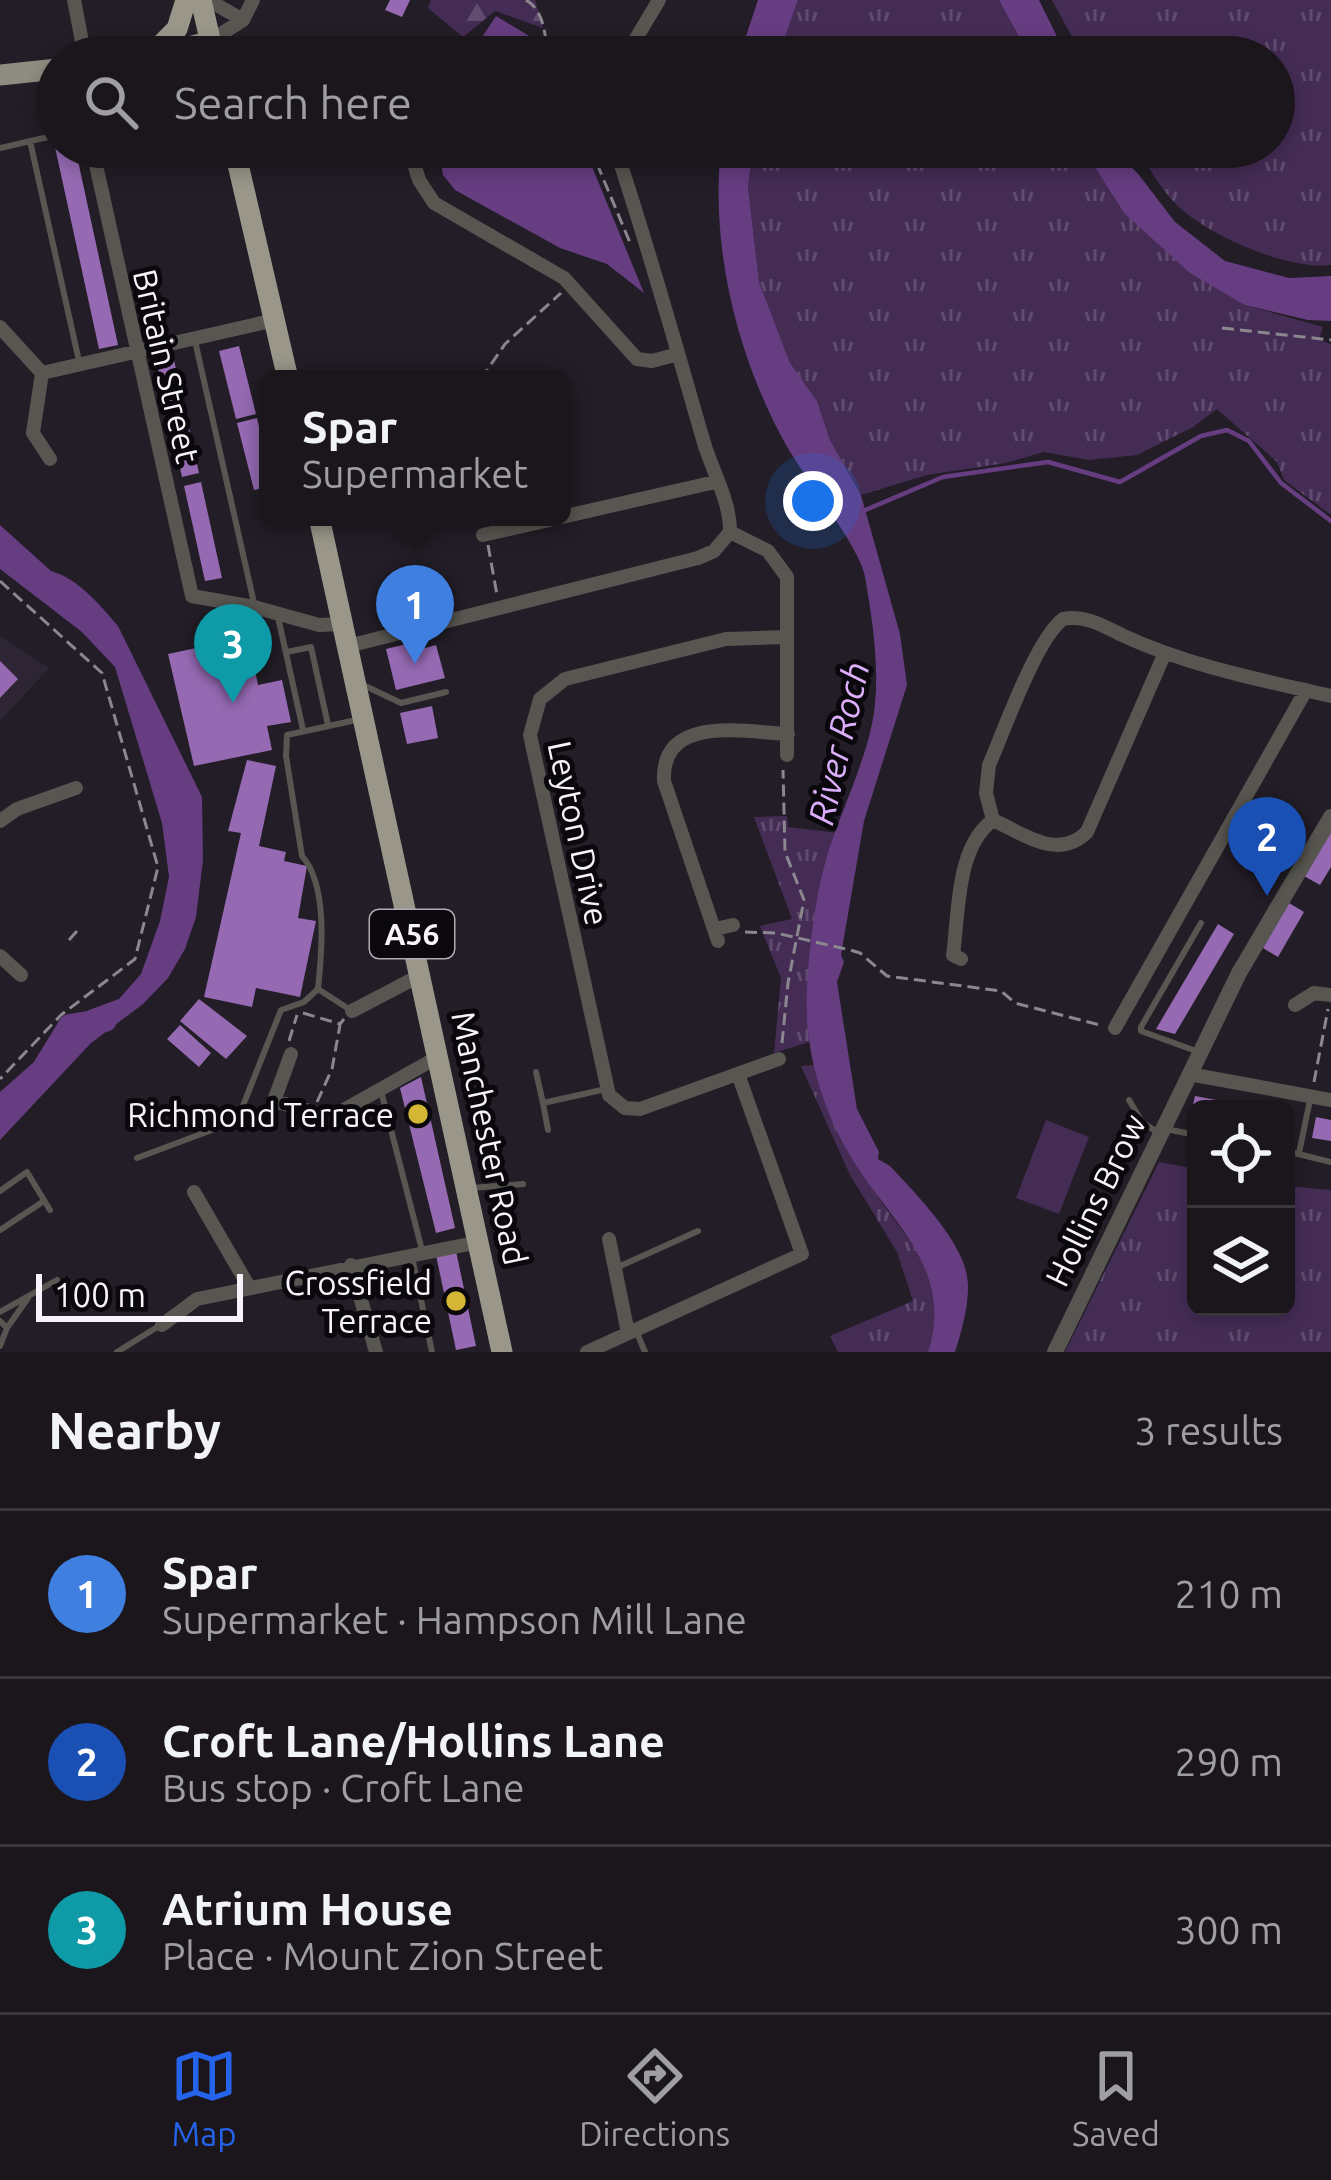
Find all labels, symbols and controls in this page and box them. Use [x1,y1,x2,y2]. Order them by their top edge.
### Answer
search box [36,36,1295,168]
icon: search [78,69,144,135]
text: Search here [174,77,412,128]
street label: Britain Street [127,265,207,467]
popup [259,370,571,526]
text: Spar [302,401,397,452]
text: Supermarket [302,452,528,495]
your location [783,471,843,531]
pin: 1 [376,565,454,664]
pin: 3 [194,604,272,703]
water label: River Roch [799,658,877,828]
street label: Leyton Drive [541,737,617,929]
pin: 2 [1228,797,1306,896]
road number: A56 [370,910,454,958]
street label: Manchester Road [445,1008,535,1268]
place label: Richmond Terrace [127,1096,394,1133]
map controls [1187,1100,1295,1316]
button: locate [1187,1100,1295,1208]
marker: Richmond Terrace [405,1101,431,1127]
street label: Hollins Brow [1037,1108,1153,1292]
button: layers [1187,1208,1295,1316]
place label: Crossfield Terrace [285,1264,432,1339]
scale bar [36,1268,243,1321]
text: 100 m [54,1276,146,1313]
marker: Crossfield Terrace [443,1288,469,1314]
text: Nearby [48,1401,221,1459]
text: 3 results [1134,1409,1283,1452]
text: Spar [162,1547,257,1598]
text: 1 [76,1572,98,1615]
text: 210 m [1174,1572,1283,1615]
text: Supermarket · Hampson Mill Lane [162,1598,747,1641]
text: Croft Lane/Hollins Lane [162,1715,665,1766]
text: 2 [76,1740,98,1783]
text: 290 m [1174,1740,1283,1783]
text: Bus stop · Croft Lane [162,1766,524,1809]
text: Atrium House [162,1883,453,1934]
text: 3 [76,1908,98,1951]
text: 300 m [1174,1908,1283,1951]
text: Place · Mount Zion Street [162,1934,603,1977]
tab: Map [171,2043,237,2152]
tab: Directions [579,2043,730,2152]
tab: Saved [1072,2043,1160,2152]

